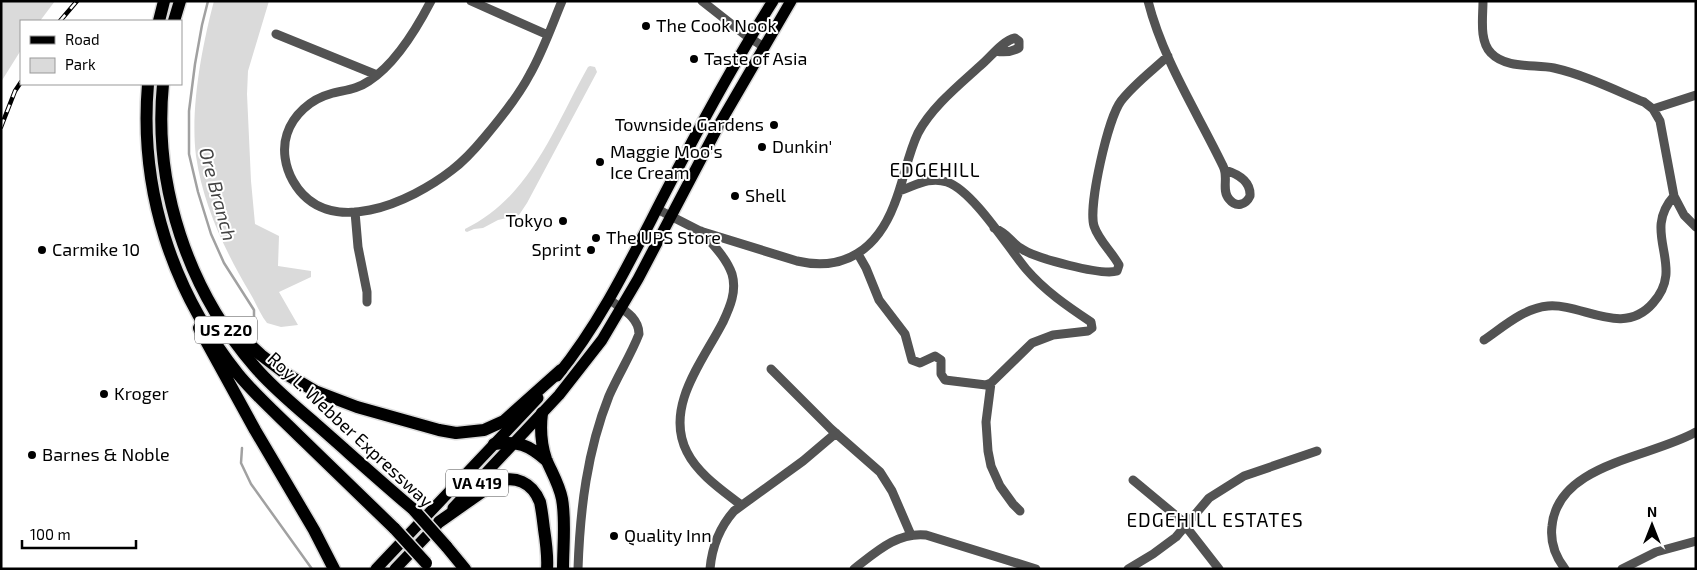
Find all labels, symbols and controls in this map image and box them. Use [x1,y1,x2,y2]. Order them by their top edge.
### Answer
place label: The Cook Nook [656,14,777,36]
legend [20,20,182,85]
marker: The Cook Nook [640,20,652,32]
text: Road [65,30,100,48]
place label: Taste of Asia [704,47,807,69]
marker: Taste of Asia [688,53,700,65]
text: Park [65,55,96,73]
place label: Townside Gardens [615,113,764,135]
marker: Townside Gardens [768,119,780,131]
place label: Dunkin' [772,135,832,157]
place label: Maggie Moo's Ice Cream [610,140,723,183]
marker: Dunkin' [756,141,768,153]
water label: Ore Branch [195,145,242,243]
marker: Maggie Moo's Ice Cream [594,156,606,168]
district label: EDGEHILL [889,158,981,181]
place label: Shell [745,184,787,206]
marker: Shell [729,190,741,202]
place label: Tokyo [506,209,553,231]
marker: Tokyo [557,215,569,227]
place label: The UPS Store [606,226,721,248]
marker: The UPS Store [590,232,602,244]
place label: Carmike 10 [52,238,140,260]
place label: Sprint [531,238,581,260]
marker: Carmike 10 [36,244,48,256]
marker: Sprint [585,244,597,256]
road number: US 220 [195,316,257,344]
street label: Roy L. Webber Expressway [263,347,438,512]
place label: Kroger [114,382,169,404]
marker: Kroger [98,388,110,400]
place label: Barnes & Noble [42,443,170,465]
marker: Barnes & Noble [26,449,38,461]
road number: VA 419 [446,469,508,496]
north arrow [1627,500,1677,550]
text: N [1647,503,1657,520]
district label: EDGEHILL ESTATES [1126,508,1304,531]
scale bar [22,518,136,550]
place label: Quality Inn [624,524,712,546]
text: 100 m [30,525,71,543]
marker: Quality Inn [608,530,620,542]

